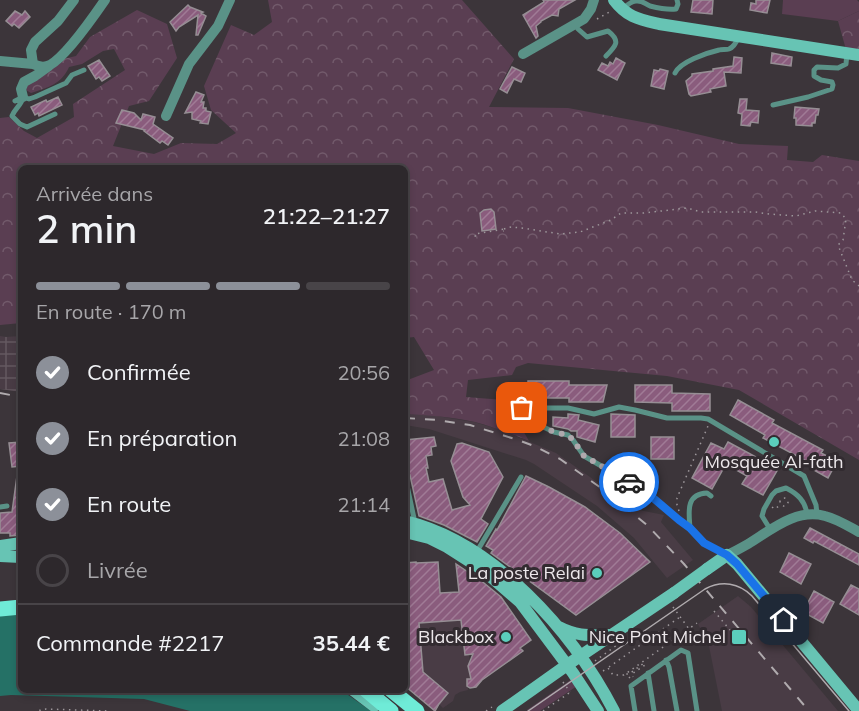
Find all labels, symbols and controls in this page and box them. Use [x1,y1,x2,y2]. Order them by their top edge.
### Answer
text: Arrivée dans [36,181,153,206]
text: 21:22–21:27 [263,202,390,230]
text: 2 min [36,204,137,253]
text: En route · 170 m [36,299,186,324]
icon: check [36,356,69,389]
text: Confirmée [87,358,191,386]
text: 20:56 [337,360,390,385]
pin [496,382,547,433]
icon: bag [505,391,538,424]
icon: check [36,422,69,455]
text: En préparation [87,424,237,452]
text: 21:08 [337,426,390,451]
marker: Mosquée Al-fath [767,435,781,449]
place label: Mosquée Al-fath [705,450,843,473]
courier [599,452,659,512]
icon: car [613,466,646,499]
icon: check [36,488,69,521]
text: En route [87,490,171,518]
text: 21:14 [337,492,390,517]
text: Livrée [87,556,148,584]
place label: La poste Relai [468,561,585,584]
marker: La poste Relai [590,566,604,580]
pin [758,594,809,645]
icon: home [767,603,800,636]
place label: Blackbox [418,625,494,648]
place label: Nice Pont Michel [589,625,726,648]
marker: Nice Pont Michel [730,628,748,646]
text: Commande #2217 [36,629,224,657]
text: 35.44 € [313,629,390,657]
marker: Blackbox [499,630,513,644]

